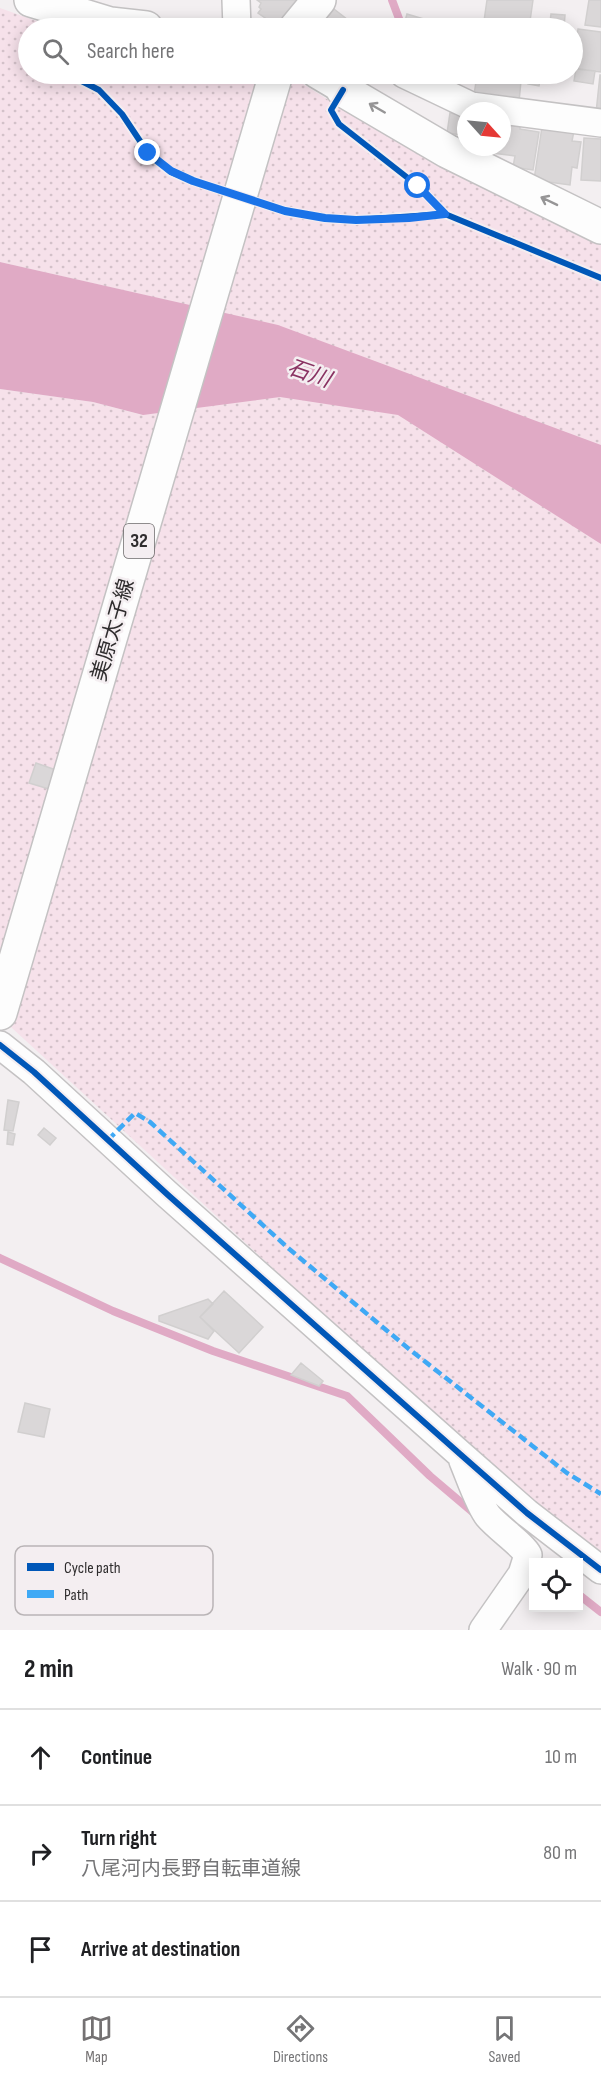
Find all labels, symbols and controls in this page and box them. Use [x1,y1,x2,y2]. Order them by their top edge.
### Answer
search box [18,18,583,84]
icon: search [39,35,72,68]
text: Search here [87,38,174,65]
one-way arrow [369,102,386,114]
north arrow [457,102,511,156]
route end [134,139,160,165]
route start [404,172,430,198]
one-way arrow [540,194,558,206]
water label: 石川 [284,354,336,395]
road number: 32 [124,524,154,558]
street label: 美原太子線 [87,576,139,684]
legend [15,1546,213,1615]
map controls [529,1558,583,1612]
button: locate [529,1558,583,1612]
text: Cycle path [64,1559,121,1578]
text: Path [64,1586,88,1605]
text: 2 min [24,1654,74,1685]
text: Walk · 90 m [501,1657,577,1681]
icon: ahead [24,1741,57,1774]
text: Continue [81,1744,152,1771]
text: 10 m [545,1745,577,1769]
text: Turn right [81,1825,157,1852]
icon: right [24,1837,57,1870]
text: 80 m [543,1841,577,1865]
text: 八尾河内長野自転車道線 [81,1857,301,1881]
icon: arrive [24,1933,57,1966]
text: Arrive at destination [81,1936,240,1963]
tab: Map [80,2012,113,2067]
tab: Directions [273,2012,328,2067]
tab: Saved [488,2012,521,2067]

